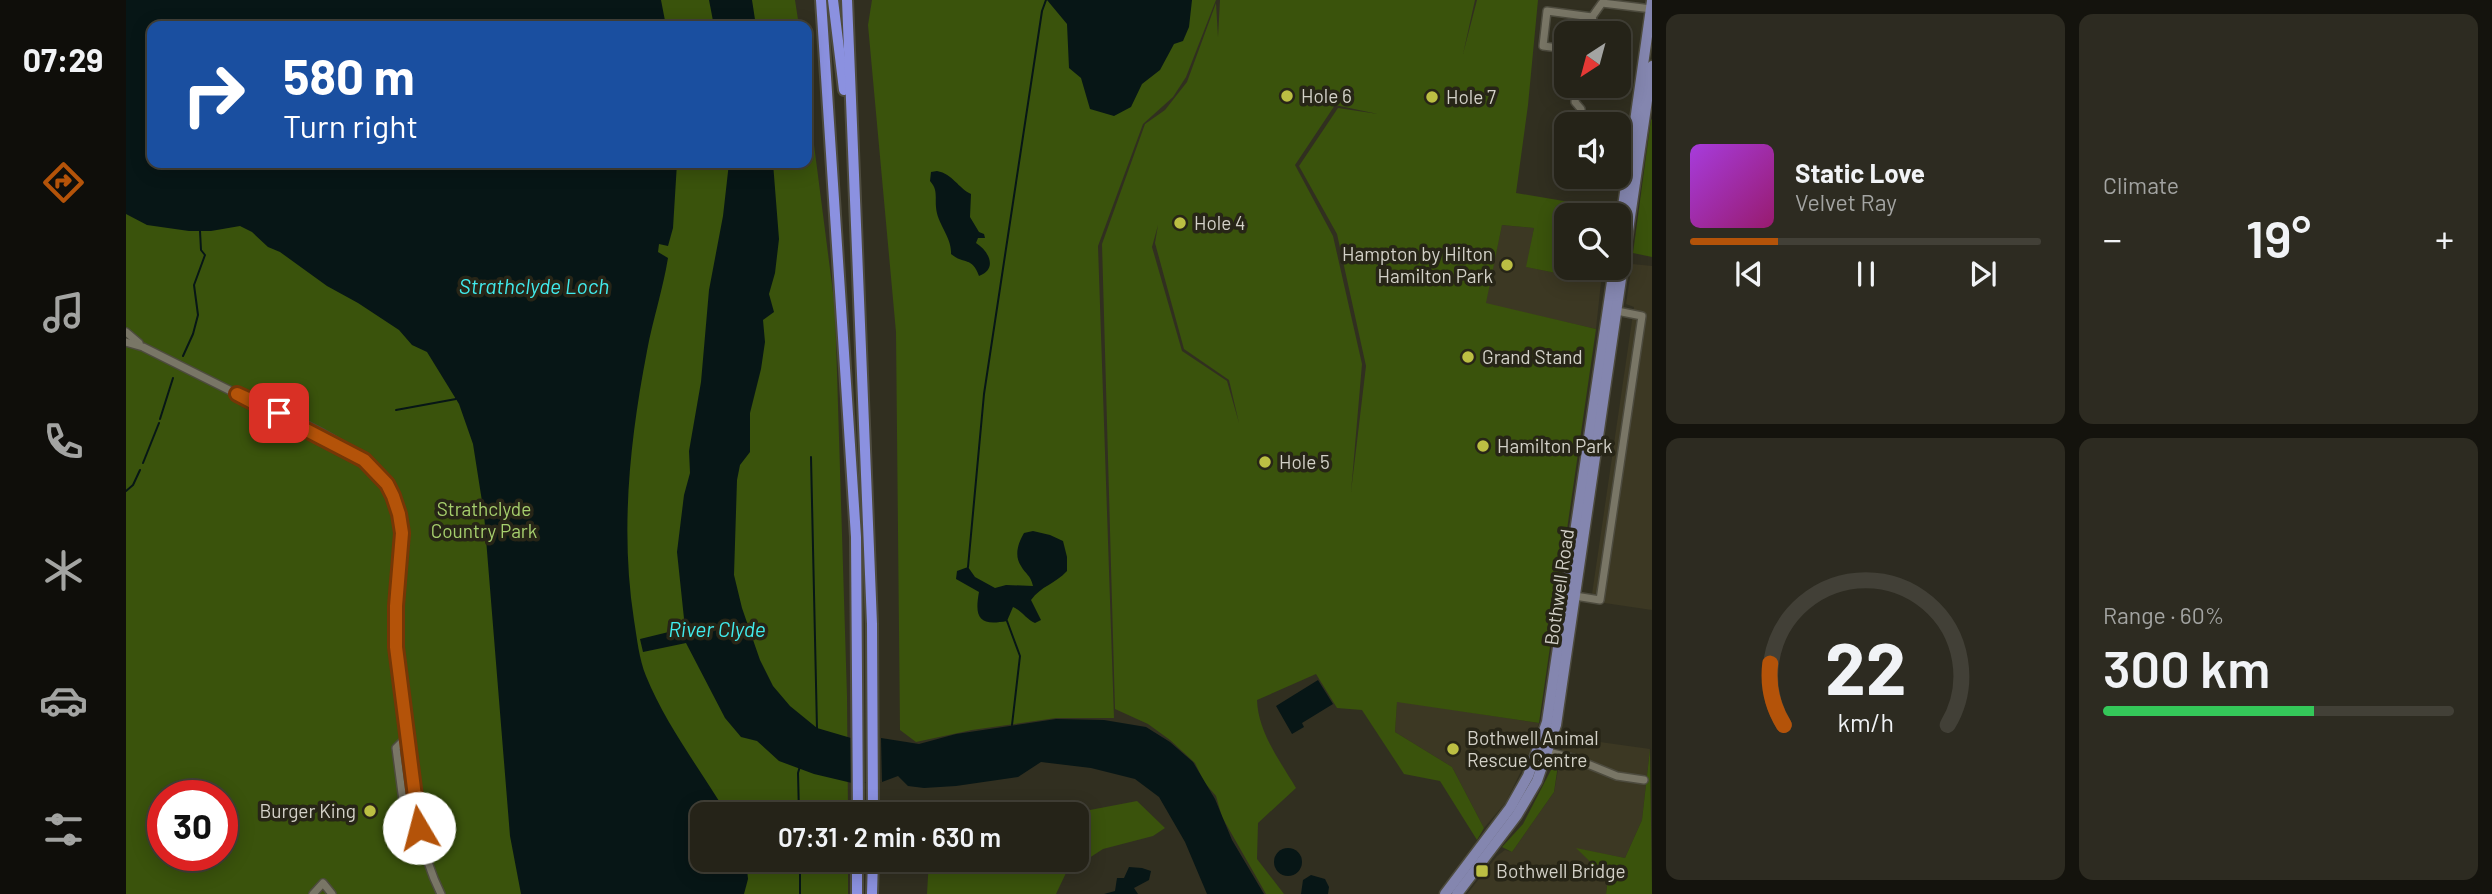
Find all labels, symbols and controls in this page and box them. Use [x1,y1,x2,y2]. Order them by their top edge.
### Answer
north arrow [1554,21,1631,98]
map controls [1554,21,1631,280]
text: 07:29 [23,40,103,78]
text: 580 m [283,46,415,105]
icon: right [168,49,259,140]
place label: Hole 6 [1301,84,1352,107]
place label: Hole 7 [1446,85,1496,108]
marker: Hole 6 [1279,88,1295,104]
marker: Hole 7 [1424,89,1440,105]
text: Turn right [283,106,418,144]
button: sound [1554,112,1631,189]
text: Static Love [1795,157,1925,188]
icon: directions [39,158,88,207]
text: Climate [2103,171,2179,199]
text: Velvet Ray [1795,188,1897,216]
button: search [1554,203,1631,280]
text: 19° [2246,206,2311,268]
place label: Hole 4 [1194,211,1246,234]
marker: Hole 4 [1172,215,1188,231]
text: − [2103,215,2122,261]
text: + [2435,215,2454,261]
place label: Hampton by Hilton Hamilton Park [1342,242,1493,287]
icon: previous [1730,255,1768,293]
icon: pause [1847,255,1885,293]
icon: next [1964,255,2002,293]
marker: Hampton by Hilton Hamilton Park [1499,257,1515,273]
water label: Strathclyde Loch [459,273,609,298]
icon: music [39,288,88,337]
place label: Grand Stand [1482,345,1583,368]
marker: Grand Stand [1460,349,1476,365]
pin [249,383,309,443]
icon: arrive [260,394,298,432]
icon: phone [39,417,88,466]
place label: Hamilton Park [1497,434,1612,457]
marker: Hamilton Park [1475,438,1491,454]
place label: Hole 5 [1279,450,1330,473]
marker: Hole 5 [1257,454,1273,470]
park label: Strathclyde Country Park [431,497,537,542]
street label: Bothwell Road [1539,527,1578,647]
icon: climate [39,546,88,595]
text: Range · 60% [2103,601,2224,629]
water label: River Clyde [668,616,766,641]
text: 22 [1825,622,1906,710]
text: 300 km [2103,636,2270,698]
icon: car [39,676,88,725]
text: km/h [1837,707,1894,737]
place label: Bothwell Animal Rescue Centre [1467,726,1599,771]
marker: Bothwell Animal Rescue Centre [1445,741,1461,757]
speed limit sign: 30 [147,780,238,871]
position arrow [382,791,456,865]
place label: Burger King [260,799,356,822]
marker: Burger King [362,803,378,819]
icon: filters [39,805,88,854]
text: 07:31 · 2 min · 630 m [778,821,1001,852]
place label: Bothwell Bridge [1496,859,1626,882]
marker: Bothwell Bridge [1474,863,1490,879]

